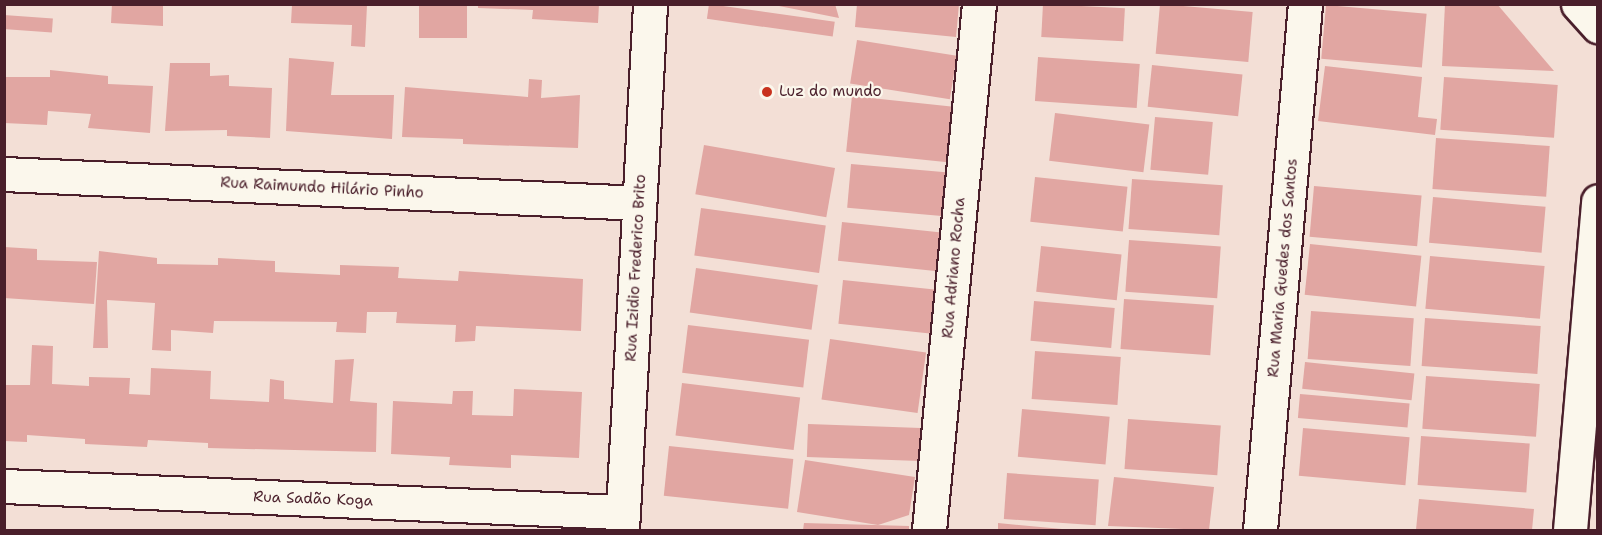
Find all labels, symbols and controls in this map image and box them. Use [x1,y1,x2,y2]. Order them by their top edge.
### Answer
place label: Luz do mundo [779,83,882,101]
marker: Luz do mundo [760,85,774,99]
street label: Rua Maria Guedes dos Santos [1264,158,1302,378]
street label: Rua Raimundo Hilário Pinho [220,174,424,202]
street label: Rua Izidio Frederico Brito [622,174,650,362]
street label: Rua Adriano Rocha [939,197,969,339]
street label: Rua Sadão Koga [253,488,373,510]

